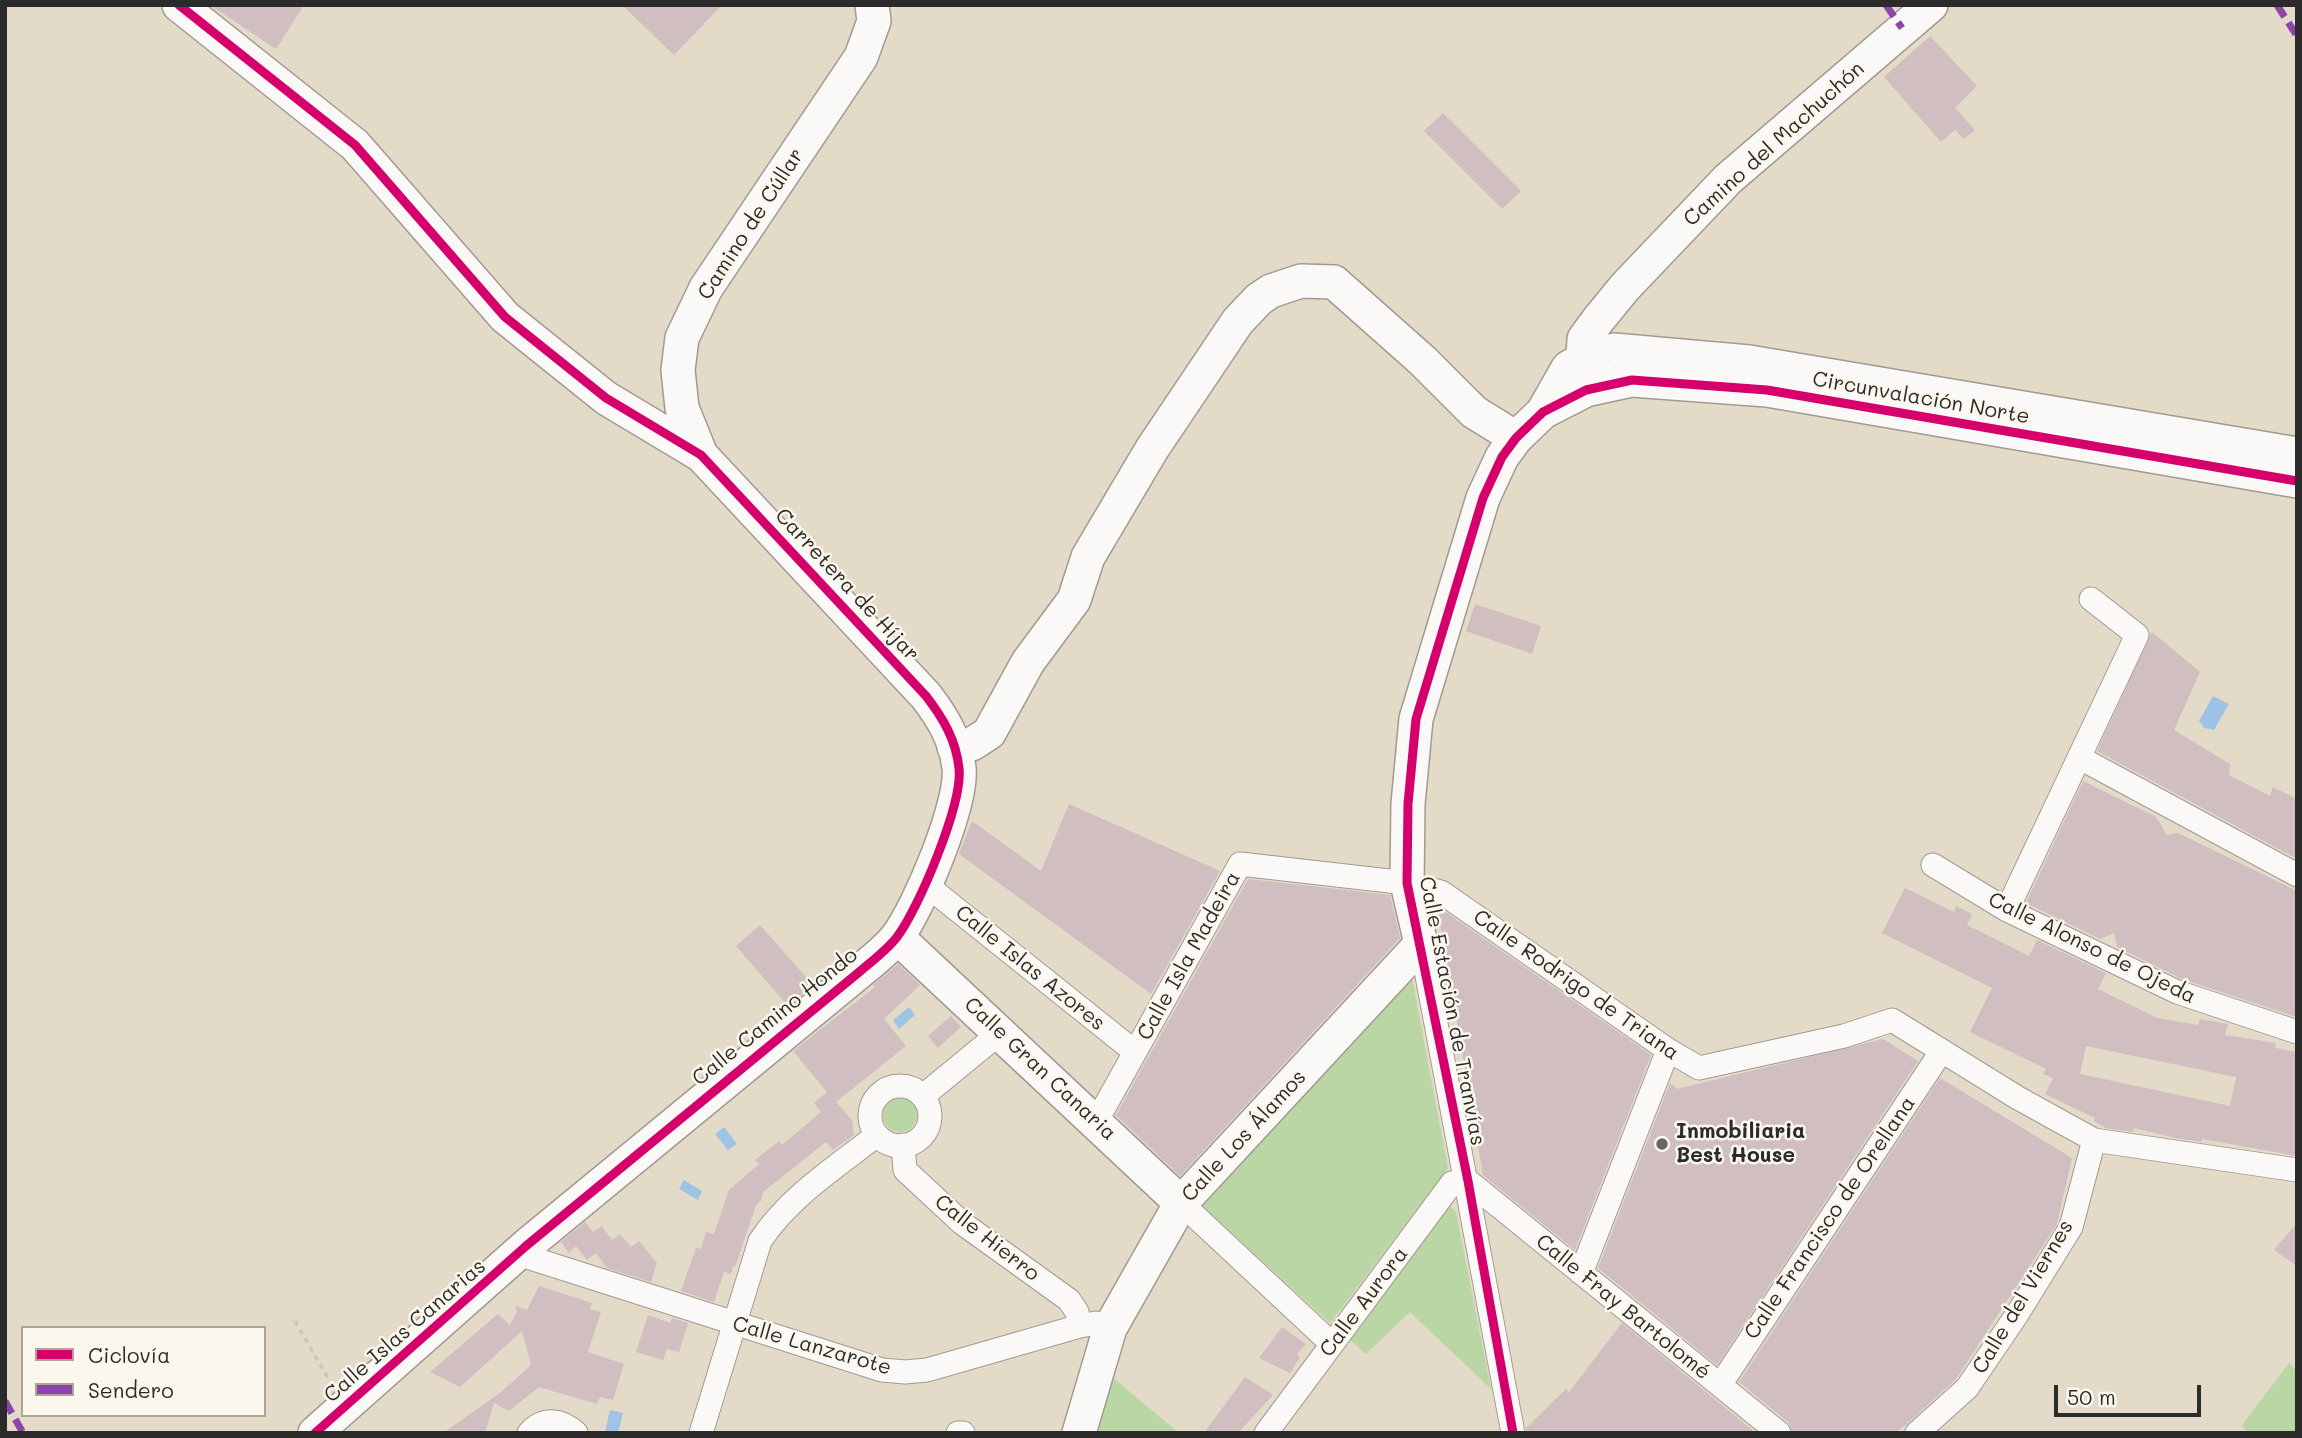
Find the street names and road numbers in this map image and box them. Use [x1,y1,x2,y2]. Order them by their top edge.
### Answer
street label: Camino del Machuchón [1679,56,1869,232]
street label: Camino de Cúllar [693,143,809,305]
street label: Circunvalación Norte [1810,366,2032,430]
street label: Carretera de Híjar [770,503,924,667]
street label: Calle Isla Madeira [1132,867,1246,1045]
street label: Calle Estación de Tranvías [1414,874,1490,1148]
street label: Calle Alonso de Ojeda [1984,887,2200,1009]
street label: Calle Islas Azores [950,900,1110,1036]
street label: Calle Rodrigo de Triana [1468,904,1684,1066]
street label: Calle Camino Hondo [687,943,863,1091]
street label: Calle Gran Canaria [959,992,1121,1146]
street label: Calle Los Álamos [1176,1065,1312,1207]
street label: Calle Francisco de Orellana [1739,1092,1921,1344]
street label: Calle Hierro [929,1189,1045,1287]
street label: Calle del Viernes [1967,1216,2079,1378]
street label: Calle Fray Bartolomé [1531,1229,1715,1385]
street label: Calle Aurora [1315,1242,1413,1362]
street label: Calle Islas Canarias [319,1254,491,1408]
street label: Calle Lanzarote [730,1311,894,1381]

